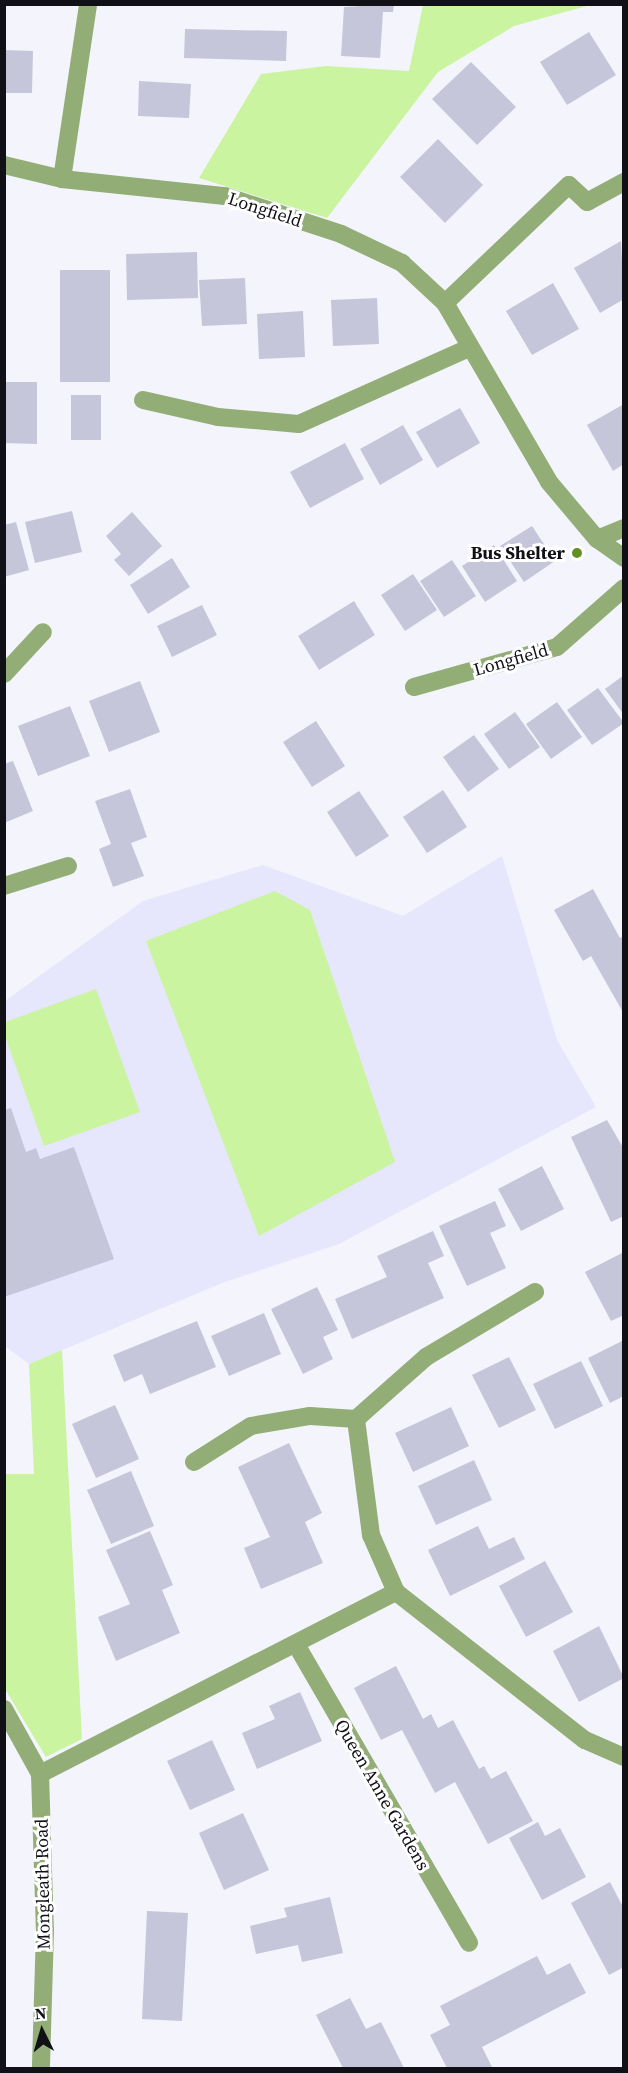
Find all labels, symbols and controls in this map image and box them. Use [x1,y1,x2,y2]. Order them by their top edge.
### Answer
street label: Longfield [225,188,305,232]
place label: Bus Shelter [471,542,565,564]
marker: Bus Shelter [570,546,584,560]
street label: Longfield [471,639,551,681]
street label: Queen Anne Gardens [330,1716,434,1874]
street label: Mongleath Road [31,1818,55,1950]
north arrow [12,2001,72,2061]
text: N [34,2002,47,2025]

